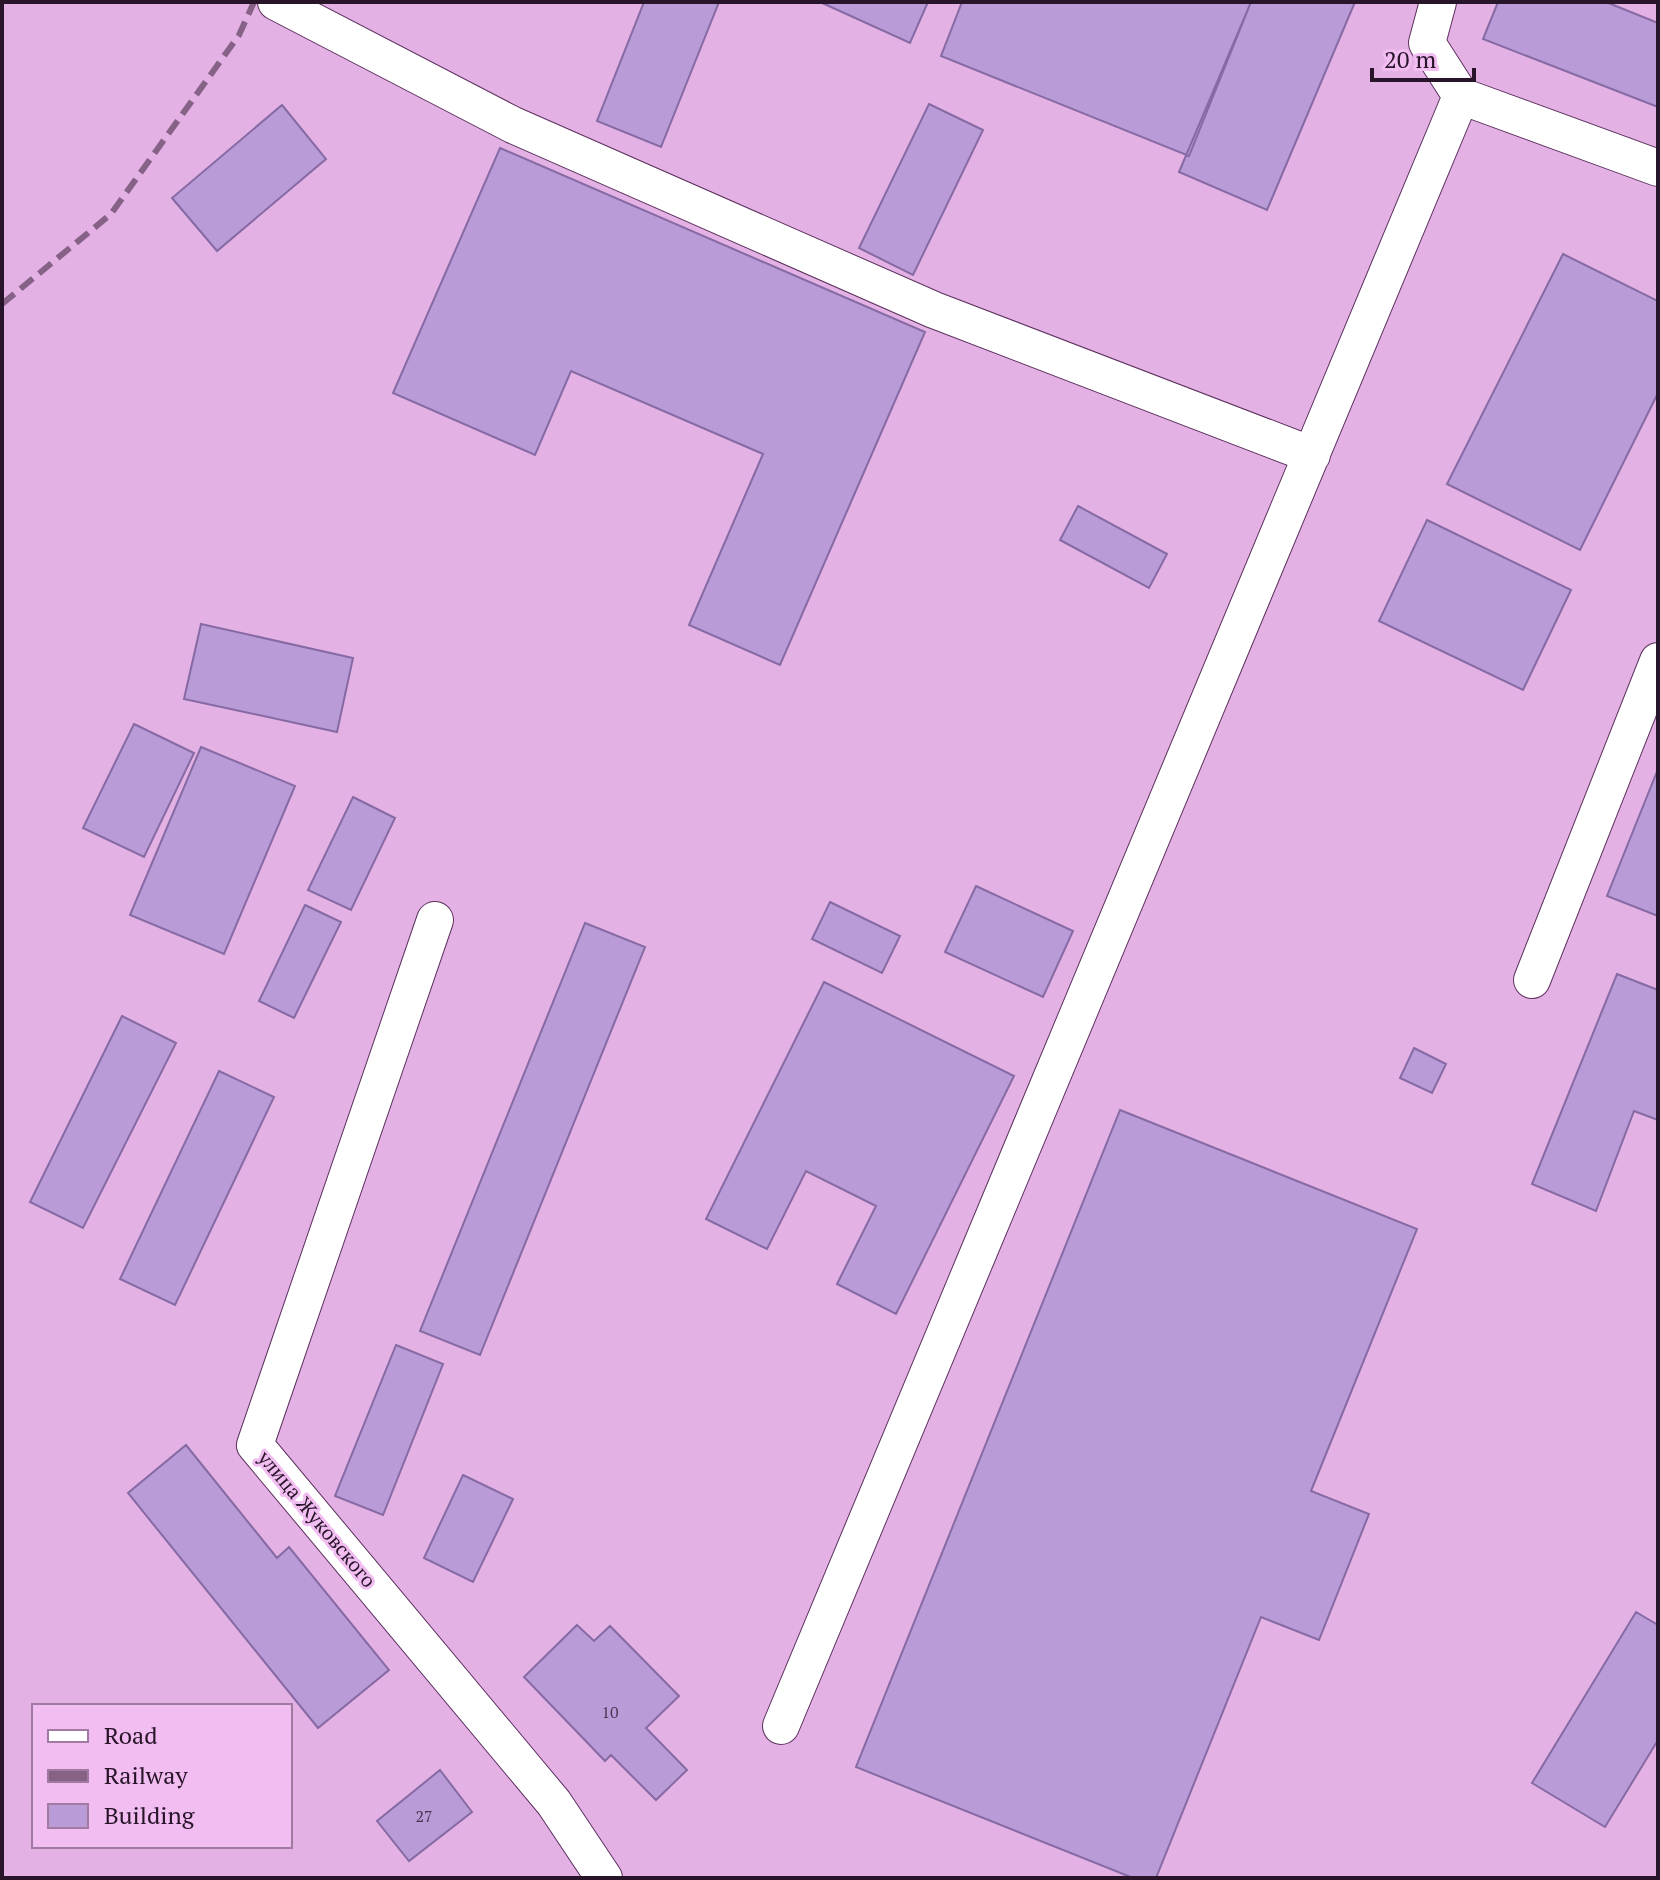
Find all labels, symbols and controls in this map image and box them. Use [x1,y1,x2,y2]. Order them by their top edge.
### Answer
scale bar [1372,32,1474,82]
text: 20 m [1384,43,1436,75]
street label: улица Жуковского [252,1444,383,1593]
house number: 10 [601,1701,619,1723]
legend [32,1704,292,1848]
text: Road [104,1719,158,1751]
text: Railway [104,1759,188,1791]
text: Building [104,1799,195,1831]
house number: 27 [415,1805,433,1827]

